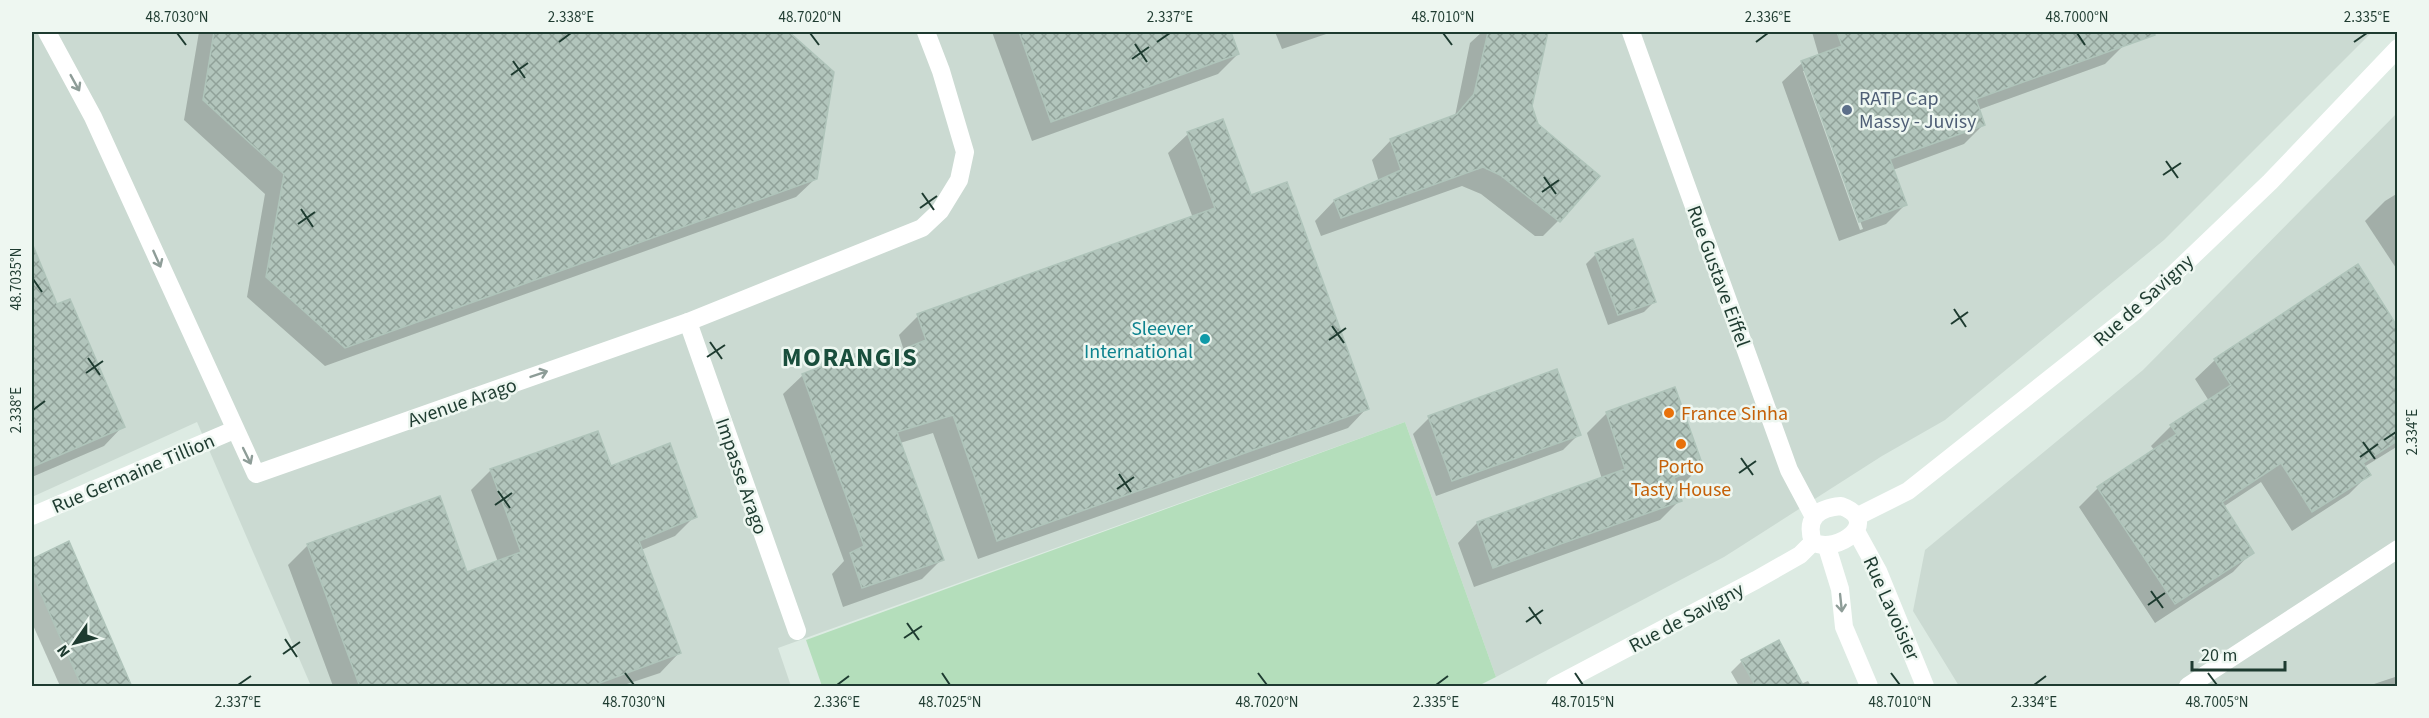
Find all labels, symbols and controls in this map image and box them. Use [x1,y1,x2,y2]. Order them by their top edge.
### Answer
text: 48.7030°N [145,7,209,28]
text: 2.338°E [548,7,594,28]
text: 48.7020°N [778,7,842,28]
text: 2.337°E [1147,7,1193,28]
text: 48.7010°N [1411,7,1475,28]
text: 2.336°E [1745,7,1791,28]
text: 48.7000°N [2045,7,2109,28]
text: 2.335°E [2344,7,2390,28]
one-way arrow [69,74,81,91]
place label: RATP Cap Massy - Juvisy [1859,85,1977,136]
marker: RATP Cap Massy - Juvisy [1840,103,1854,117]
street label: Rue Gustave Eiffel [1679,202,1757,351]
text: 48.7035°N [6,247,27,311]
street label: Rue de Savigny [2087,248,2201,354]
one-way arrow [152,250,164,268]
place label: Sleever International [1084,315,1193,366]
marker: Sleever International [1198,332,1212,346]
district label: MORANGIS [782,339,918,376]
one-way arrow [529,368,548,379]
street label: Avenue Arago [404,371,521,435]
text: 2.338°E [6,387,27,433]
place label: France Sinha [1681,400,1788,428]
marker: France Sinha [1662,406,1676,420]
text: 2.334°E [2402,409,2423,455]
street label: Impasse Arago [708,414,774,538]
street label: Rue Germaine Tillion [48,427,219,521]
marker: Porto Tasty House [1674,437,1688,451]
one-way arrow [241,447,253,465]
place label: Porto Tasty House [1631,453,1731,504]
street label: Rue Lavoisier [1856,552,1927,665]
street label: Rue de Savigny [1624,576,1750,660]
one-way arrow [1836,593,1847,612]
north arrow [45,613,105,673]
scale bar [2192,634,2285,672]
text: N [51,640,76,662]
text: 20 m [2201,643,2237,668]
text: 2.337°E [215,692,261,713]
text: 48.7030°N [602,692,666,713]
text: 2.336°E [814,692,860,713]
text: 48.7025°N [918,692,982,713]
text: 48.7020°N [1235,692,1299,713]
text: 2.335°E [1413,692,1459,713]
text: 48.7015°N [1551,692,1615,713]
text: 48.7010°N [1868,692,1932,713]
text: 2.334°E [2011,692,2057,713]
text: 48.7005°N [2185,692,2249,713]

